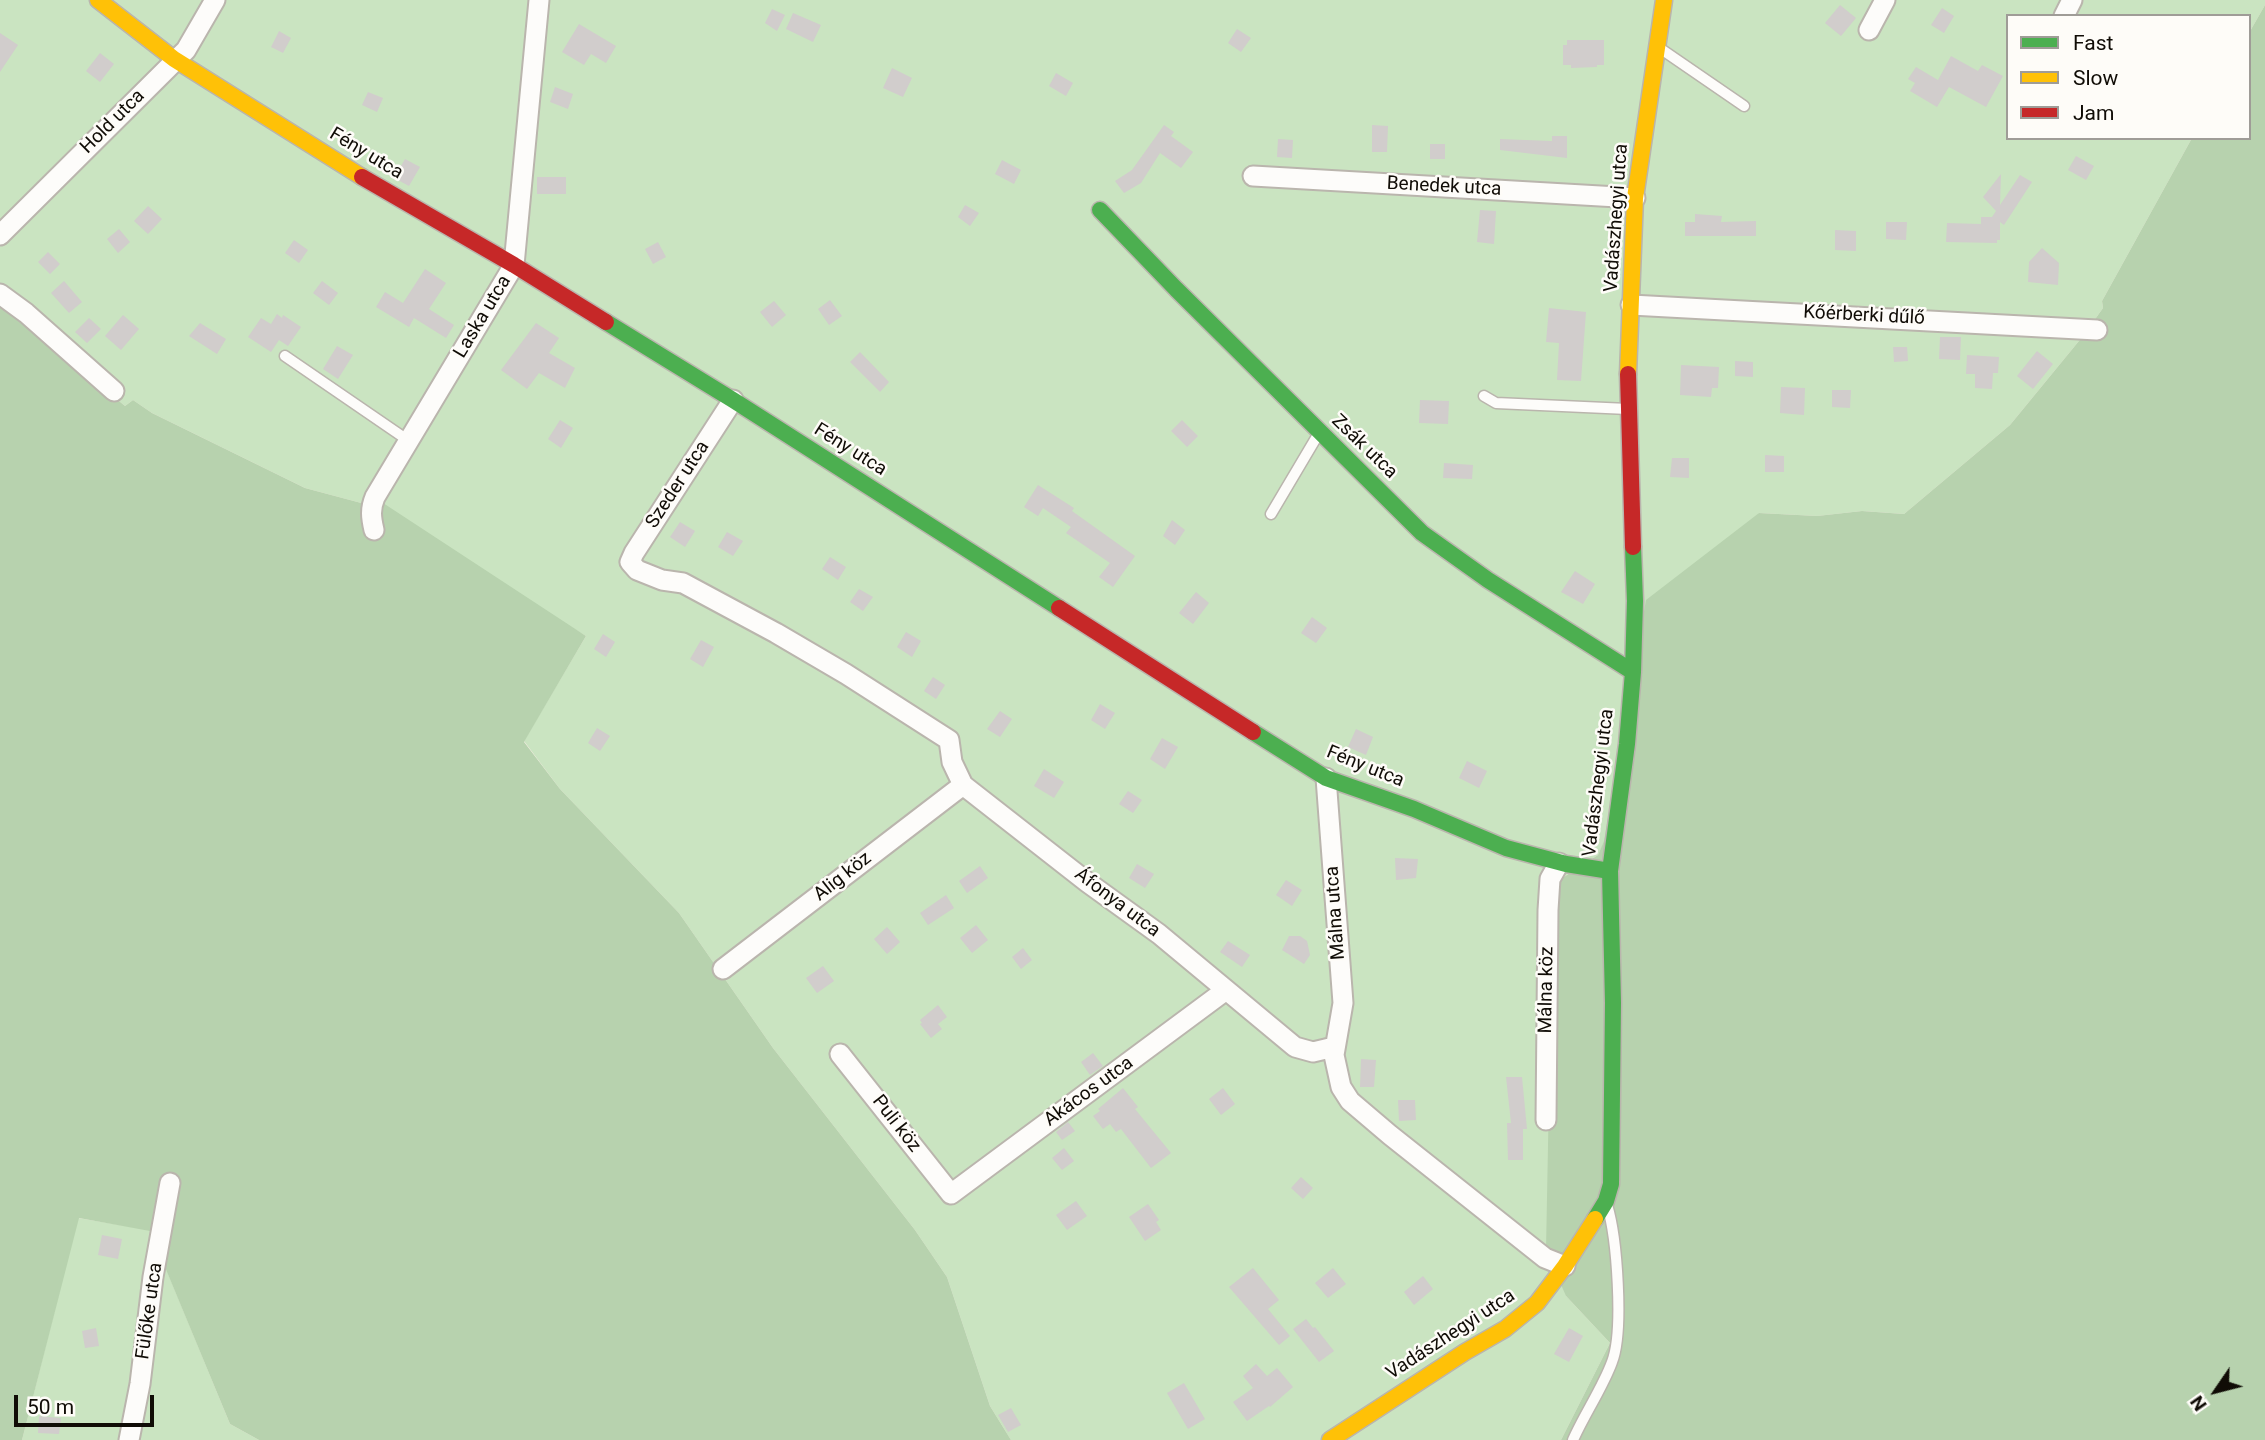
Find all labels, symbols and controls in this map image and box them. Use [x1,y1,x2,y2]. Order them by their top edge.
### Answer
legend [2006,14,2251,140]
text: Fast [2073,31,2113,55]
text: Slow [2073,66,2118,90]
street label: Hold utca [76,85,150,159]
text: Jam [2073,101,2114,125]
street label: Fény utca [325,123,407,185]
street label: Vadászhegyi utca [1600,143,1634,293]
street label: Benedek utca [1386,173,1502,201]
street label: Laska utca [450,272,516,362]
street label: Kőérberki dűlő [1803,301,1925,331]
street label: Zsák utca [1326,410,1402,484]
street label: Fény utca [809,419,891,481]
street label: Szeder utca [641,437,715,533]
street label: Vadászhegyi utca [1579,708,1619,858]
street label: Fény utca [1323,741,1407,793]
street label: Alig köz [810,847,876,907]
street label: Áfonya utca [1070,863,1164,943]
street label: Málna utca [1321,865,1351,961]
street label: Málna köz [1535,946,1559,1034]
street label: Akácos utca [1040,1052,1138,1132]
street label: Puli köz [867,1091,925,1157]
street label: Fülőke utca [132,1261,168,1361]
street label: Vadászhegyi utca [1382,1285,1520,1385]
north arrow [2181,1356,2251,1426]
scale bar [18,1380,158,1424]
text: N [2185,1391,2212,1415]
text: 50 m [27,1395,74,1419]

